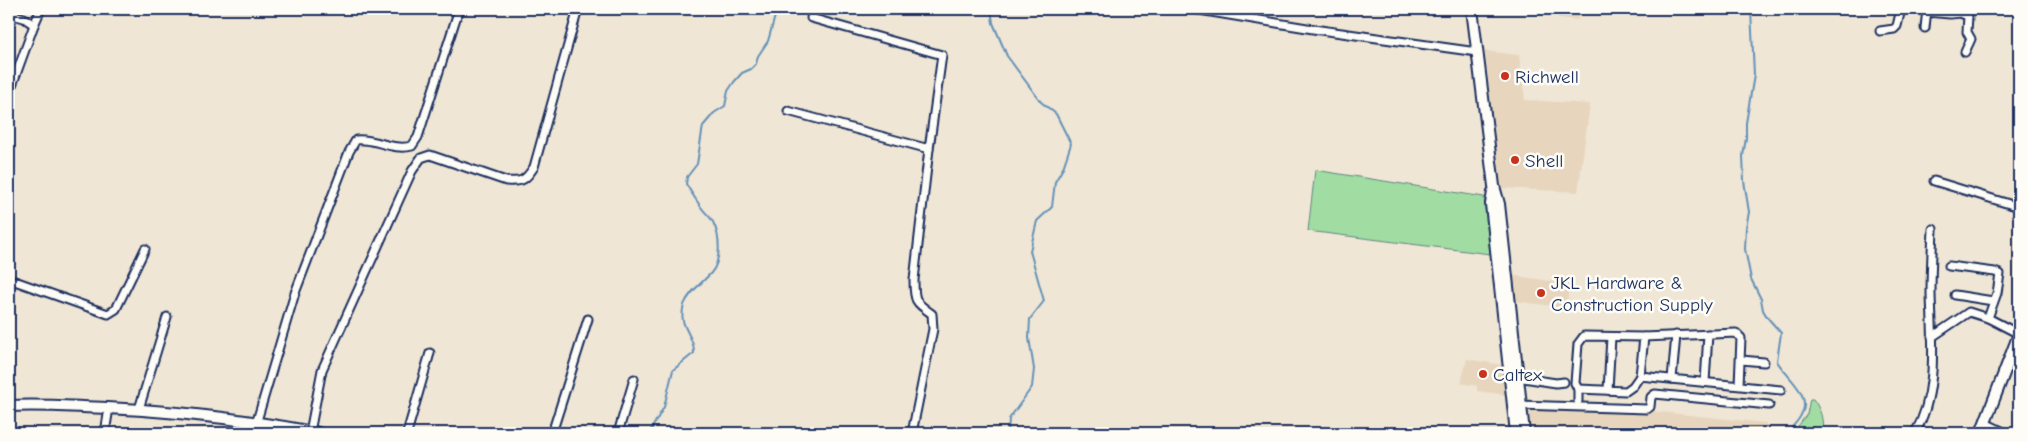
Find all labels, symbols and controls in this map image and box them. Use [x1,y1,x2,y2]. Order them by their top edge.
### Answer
place label: Richwell [1515,66,1579,88]
marker: Richwell [1499,70,1511,82]
place label: Shell [1525,150,1564,172]
marker: Shell [1509,154,1521,166]
place label: JKL Hardware & Construction Supply [1551,272,1713,316]
marker: JKL Hardware & Construction Supply [1535,287,1547,299]
place label: Caltex [1493,364,1543,386]
marker: Caltex [1477,368,1489,380]

